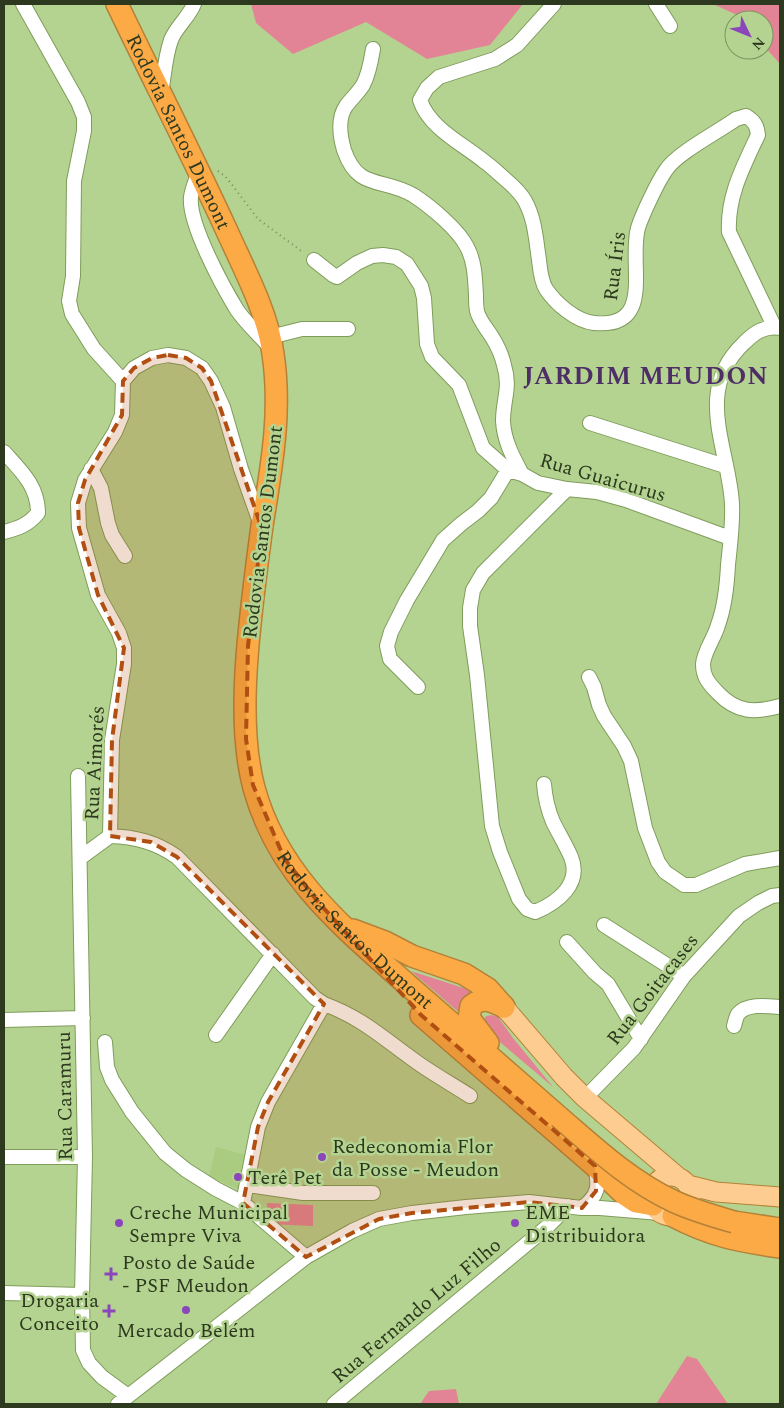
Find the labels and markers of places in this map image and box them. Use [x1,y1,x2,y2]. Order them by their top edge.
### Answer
place label: Redeconomia Flor da Posse - Meudon [332,1132,499,1185]
marker: Redeconomia Flor da Posse - Meudon [316,1151,328,1163]
place label: Terê Pet [248,1163,322,1193]
marker: Terê Pet [232,1171,244,1183]
place label: Creche Municipal Sempre Viva [129,1198,288,1251]
place label: EME Distribuidora [525,1198,645,1251]
marker: Creche Municipal Sempre Viva [113,1217,125,1229]
marker: EME Distribuidora [509,1217,521,1229]
place label: Posto de Saúde - PSF Meudon [122,1248,255,1301]
marker: Posto de Saúde - PSF Meudon [104,1267,118,1281]
place label: Drogaria Conceito [19,1286,99,1339]
marker: Mercado Belém [180,1304,192,1316]
marker: Drogaria Conceito [103,1305,115,1317]
place label: Mercado Belém [117,1316,255,1346]

